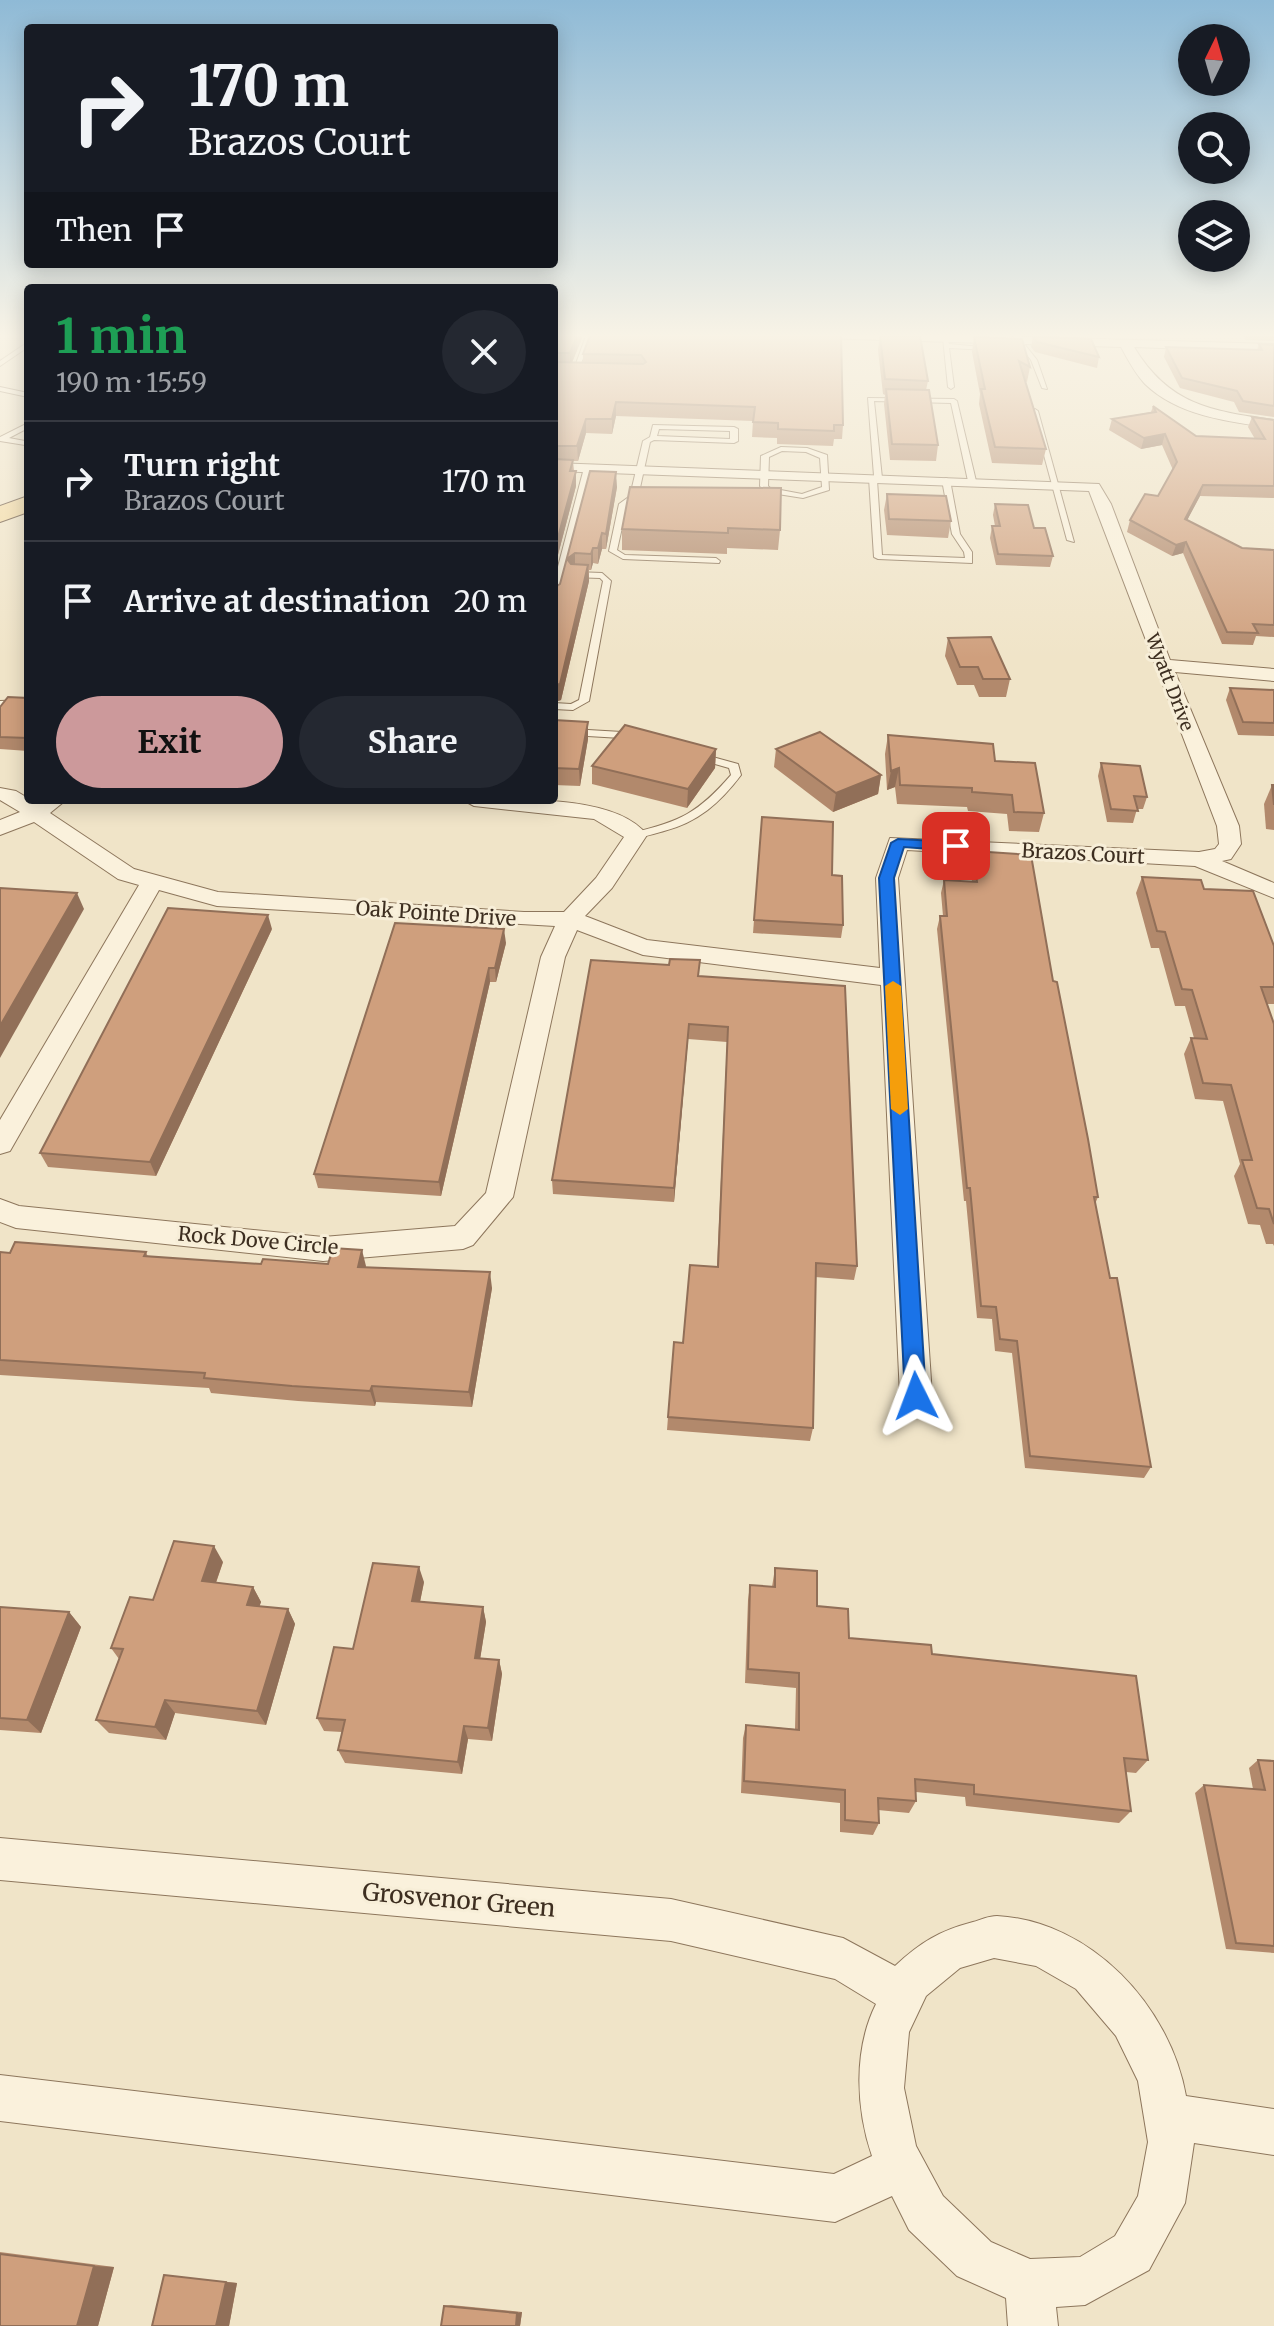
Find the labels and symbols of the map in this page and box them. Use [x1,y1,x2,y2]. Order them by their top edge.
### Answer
north arrow [1178,24,1250,96]
street label: Wyatt Drive [1141,629,1199,734]
pin [922,812,990,880]
street label: Brazos Court [1021,837,1146,869]
street label: Oak Pointe Drive [355,895,517,931]
street label: Rock Dove Circle [177,1221,339,1259]
position arrow [874,1354,958,1438]
street label: Grosvenor Green [361,1876,557,1924]

